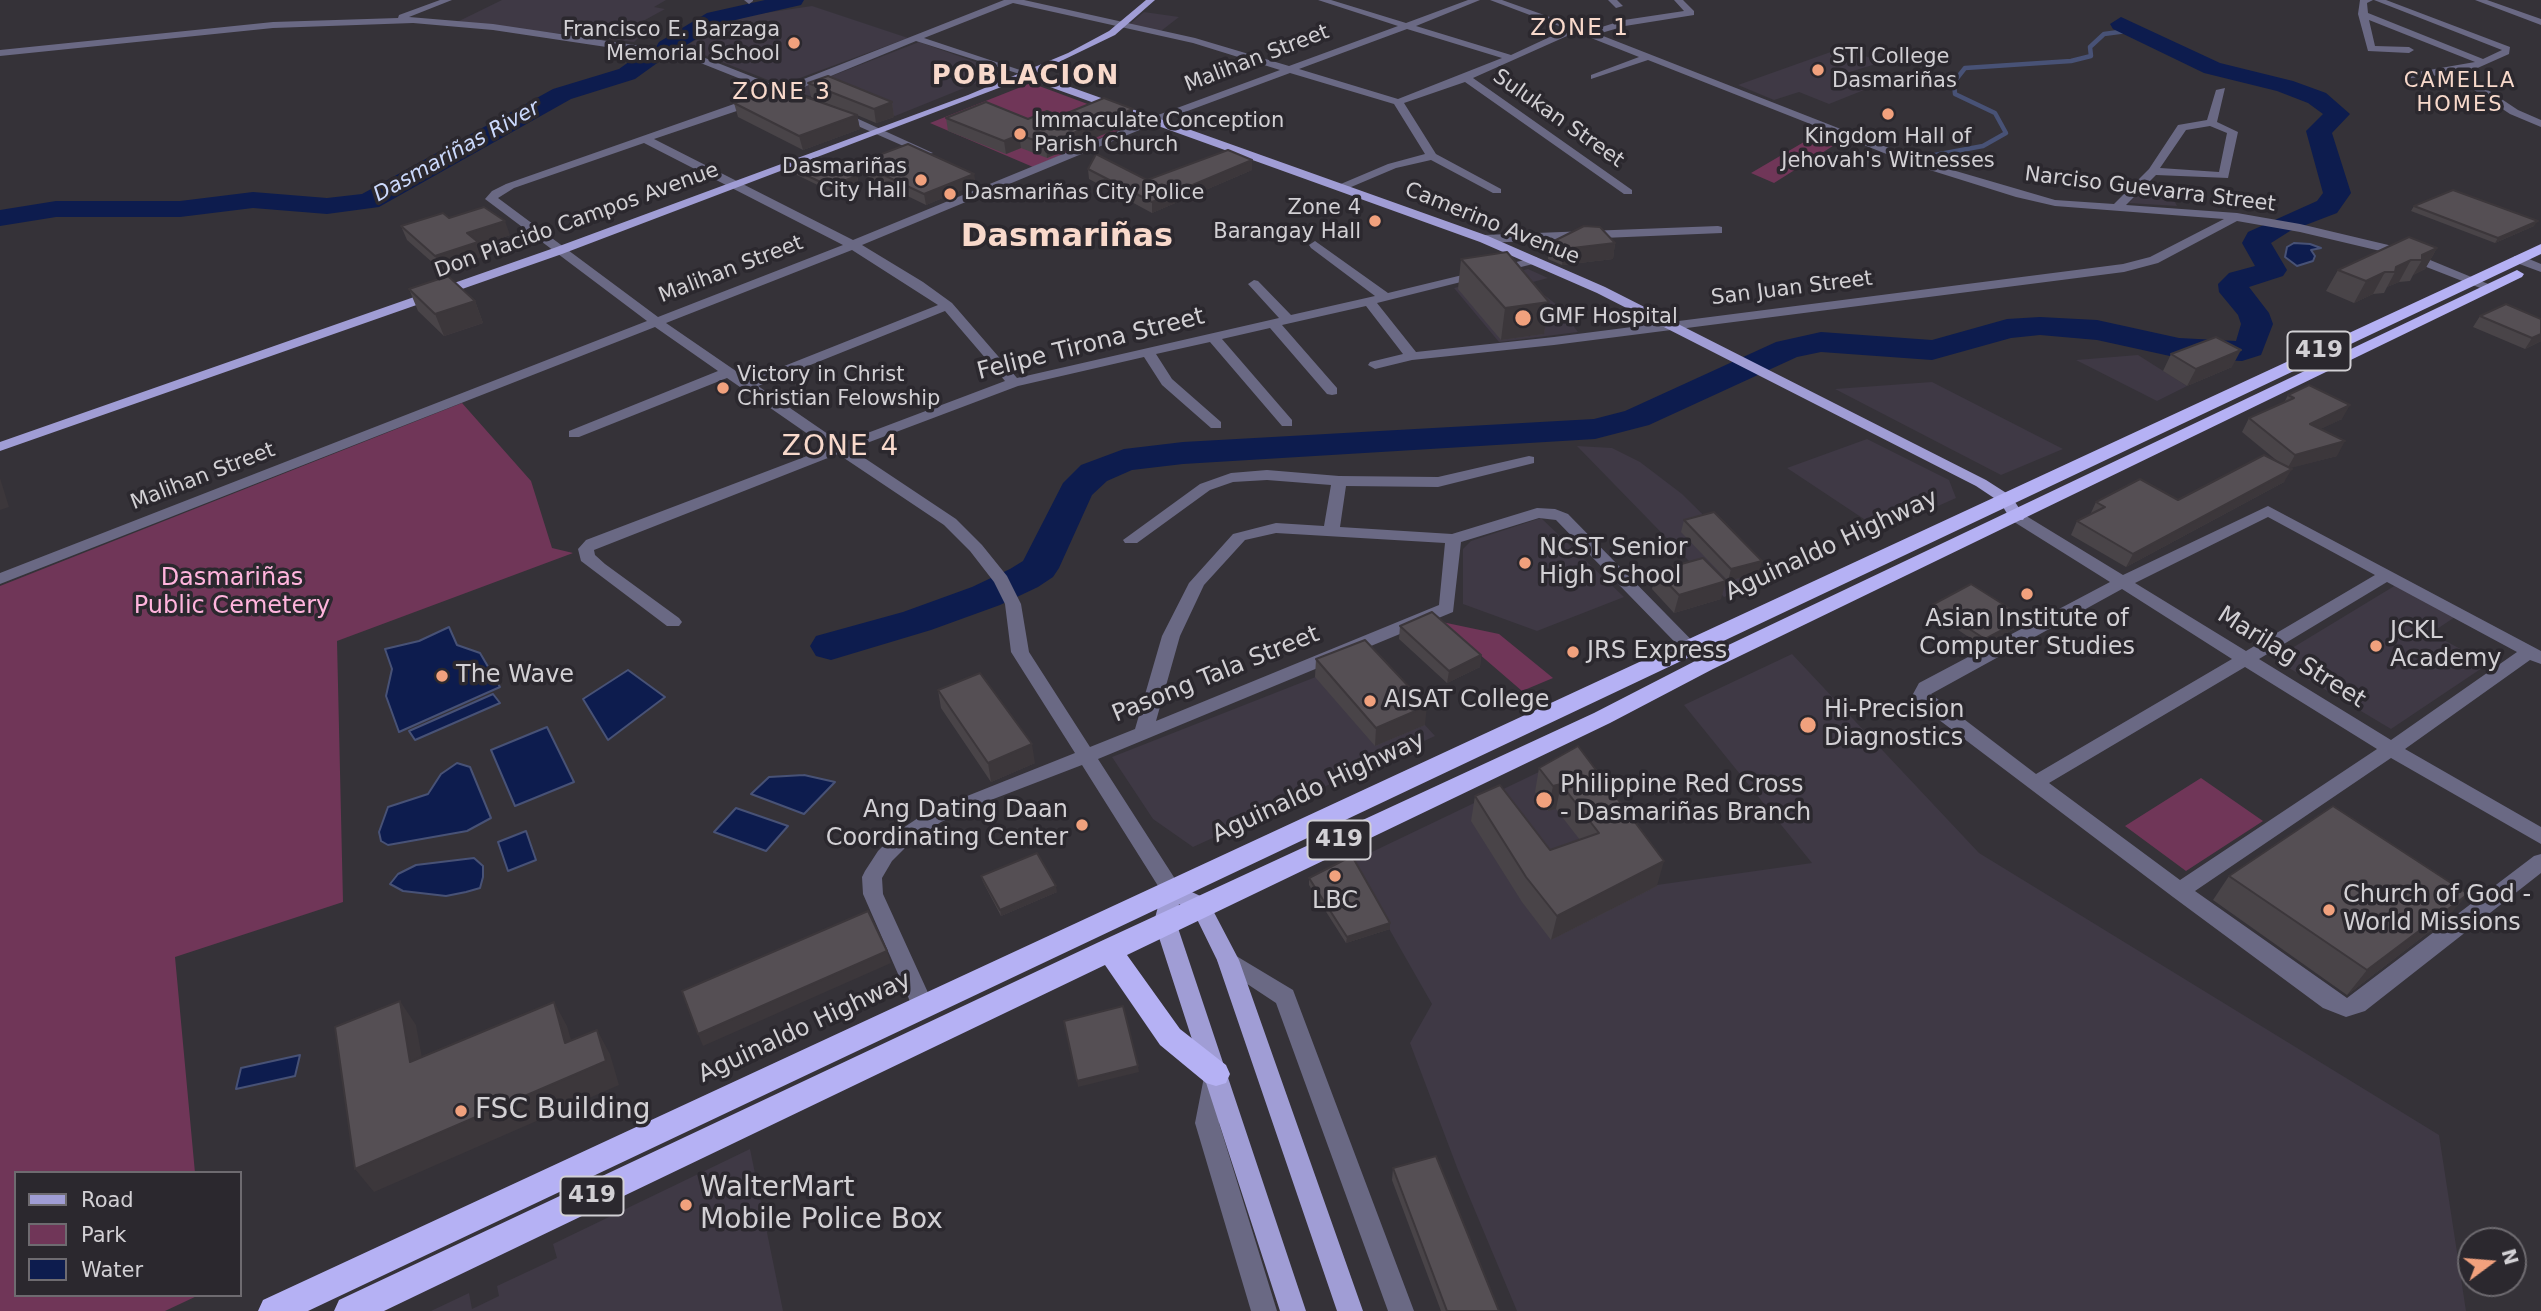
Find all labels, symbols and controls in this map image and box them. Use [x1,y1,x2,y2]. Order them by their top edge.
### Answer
district label: ZONE 1 [1531,15,1629,43]
place label: Francisco E. Barzaga Memorial School [563,18,780,68]
street label: Malihan Street [1181,20,1333,98]
marker: Francisco E. Barzaga Memorial School [786,35,802,51]
place label: STI College Dasmariñas [1832,45,1957,95]
district label: POBLACION [933,61,1119,93]
marker: STI College Dasmariñas [1810,62,1826,78]
street label: Sulukan Street [1488,64,1628,174]
district label: CAMELLA HOMES [2405,69,2515,119]
district label: ZONE 3 [733,79,831,107]
water label: Dasmariñas River [370,96,544,208]
marker: Kingdom Hall of Jehovah's Witnesses [1880,106,1896,122]
place label: Immaculate Conception Parish Church [1034,109,1284,159]
place label: Kingdom Hall of Jehovah's Witnesses [1781,125,1995,175]
marker: Immaculate Conception Parish Church [1012,126,1028,142]
place label: Dasmariñas City Hall [782,155,907,205]
street label: Don Placido Campos Avenue [432,158,722,284]
street label: Narciso Guevarra Street [2023,162,2277,218]
marker: Dasmariñas City Hall [913,172,929,188]
street label: Camerino Avenue [1401,177,1583,271]
place label: Dasmariñas City Police [964,181,1204,207]
marker: Dasmariñas City Police [942,186,958,202]
place label: Zone 4 Barangay Hall [1213,196,1361,246]
marker: Zone 4 Barangay Hall [1367,213,1383,229]
district label: Dasmariñas [961,219,1173,257]
street label: Malihan Street [655,231,807,309]
street label: San Juan Street [1710,267,1874,311]
street label: Felipe Tirona Street [974,303,1208,387]
place label: GMF Hospital [1539,305,1678,331]
marker: GMF Hospital [1513,308,1533,328]
road number: 419 [2288,332,2350,370]
place label: Victory in Christ Christian Felowship [737,363,940,413]
marker: Victory in Christ Christian Felowship [715,380,731,396]
district label: ZONE 4 [782,431,900,465]
street label: Malihan Street [127,438,279,516]
street label: Aguinaldo Highway [1721,484,1943,608]
place label: NCST Senior High School [1539,535,1688,591]
marker: NCST Senior High School [1517,555,1533,571]
park label: Dasmariñas Public Cemetery [134,565,330,621]
marker: Asian Institute of Computer Studies [2019,586,2035,602]
street label: Marilag Street [2212,601,2370,715]
place label: Asian Institute of Computer Studies [1919,606,2135,662]
place label: JCKL Academy [2390,618,2501,674]
street label: Pasong Tala Street [1108,620,1324,730]
place label: JRS Express [1587,638,1727,666]
marker: JCKL Academy [2368,638,2384,654]
marker: JRS Express [1565,644,1581,660]
place label: The Wave [456,662,574,690]
marker: The Wave [434,668,450,684]
place label: AISAT College [1384,687,1550,715]
marker: AISAT College [1362,693,1378,709]
place label: Hi-Precision Diagnostics [1824,697,1964,753]
marker: Hi-Precision Diagnostics [1798,715,1818,735]
street label: Aguinaldo Highway [1208,726,1430,850]
place label: Philippine Red Cross - Dasmariñas Branch [1560,772,1811,828]
marker: Philippine Red Cross - Dasmariñas Branch [1534,790,1554,810]
place label: Ang Dating Daan Coordinating Center [826,797,1068,853]
marker: Ang Dating Daan Coordinating Center [1074,817,1090,833]
road number: 419 [1308,820,1370,860]
marker: LBC [1327,868,1343,884]
place label: Church of God - World Missions [2343,882,2531,938]
place label: LBC [1312,888,1358,916]
marker: Church of God - World Missions [2321,902,2337,918]
street label: Aguinaldo Highway [694,966,916,1090]
place label: FSC Building [475,1094,650,1128]
marker: FSC Building [453,1103,469,1119]
legend [14,1171,242,1297]
place label: WalterMart Mobile Police Box [700,1172,943,1238]
road number: 419 [560,1176,624,1216]
text: Road [81,1188,134,1212]
marker: WalterMart Mobile Police Box [678,1197,694,1213]
text: Park [81,1223,126,1247]
north arrow [2457,1227,2527,1297]
text: N [2497,1246,2523,1267]
text: Water [81,1258,143,1282]

